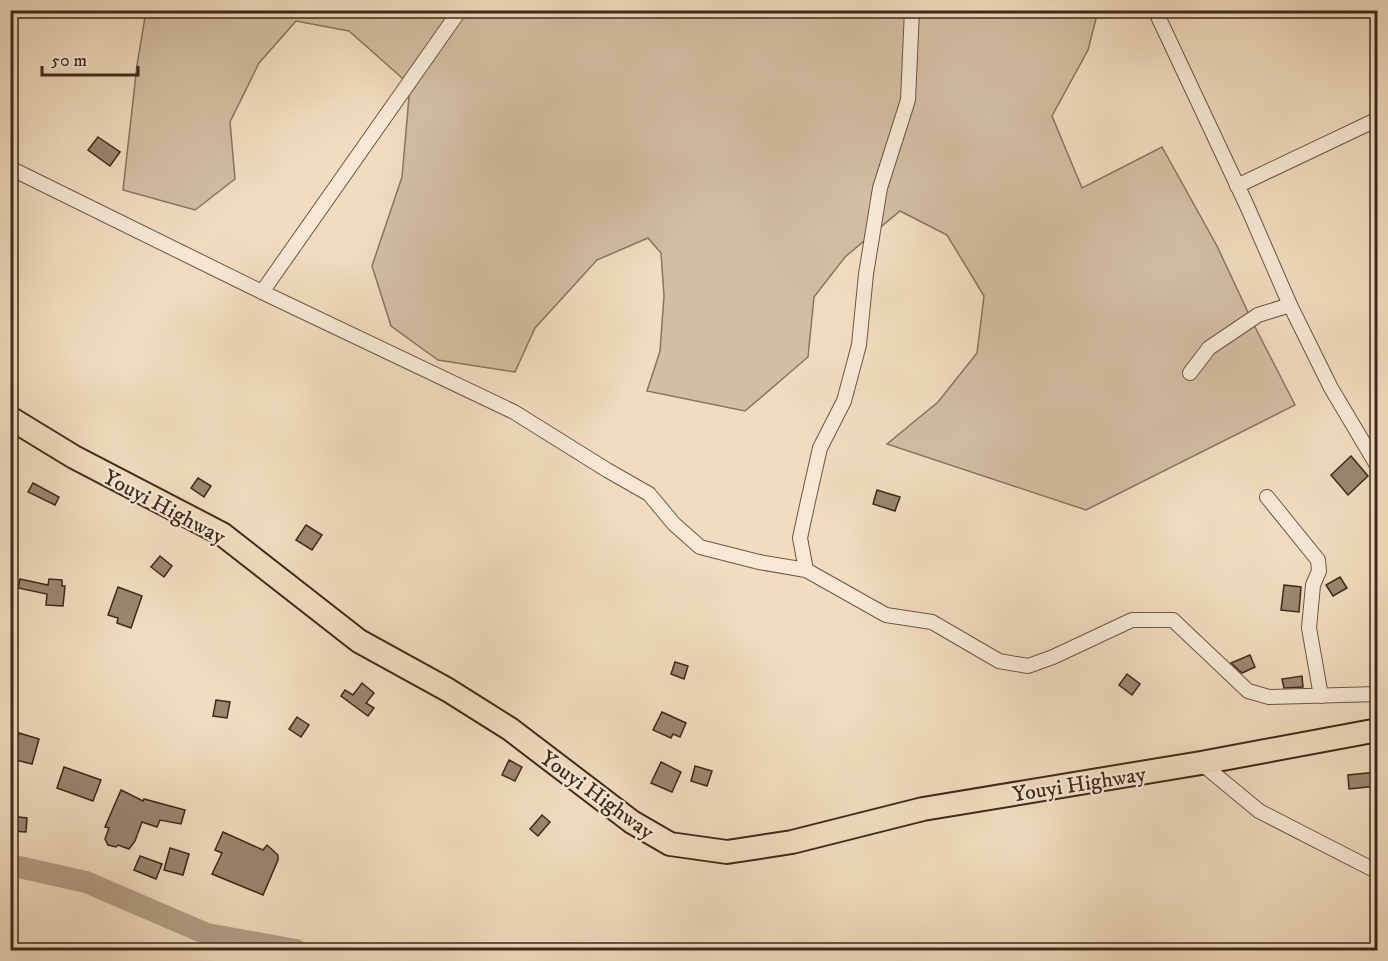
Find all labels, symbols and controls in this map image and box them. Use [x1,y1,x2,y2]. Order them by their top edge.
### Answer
scale bar [42,39,138,77]
text: 50 m [51,50,87,72]
street label: Youyi Highway [99,464,231,551]
street label: Youyi Highway [535,745,660,846]
street label: Youyi Highway [1011,761,1148,808]

